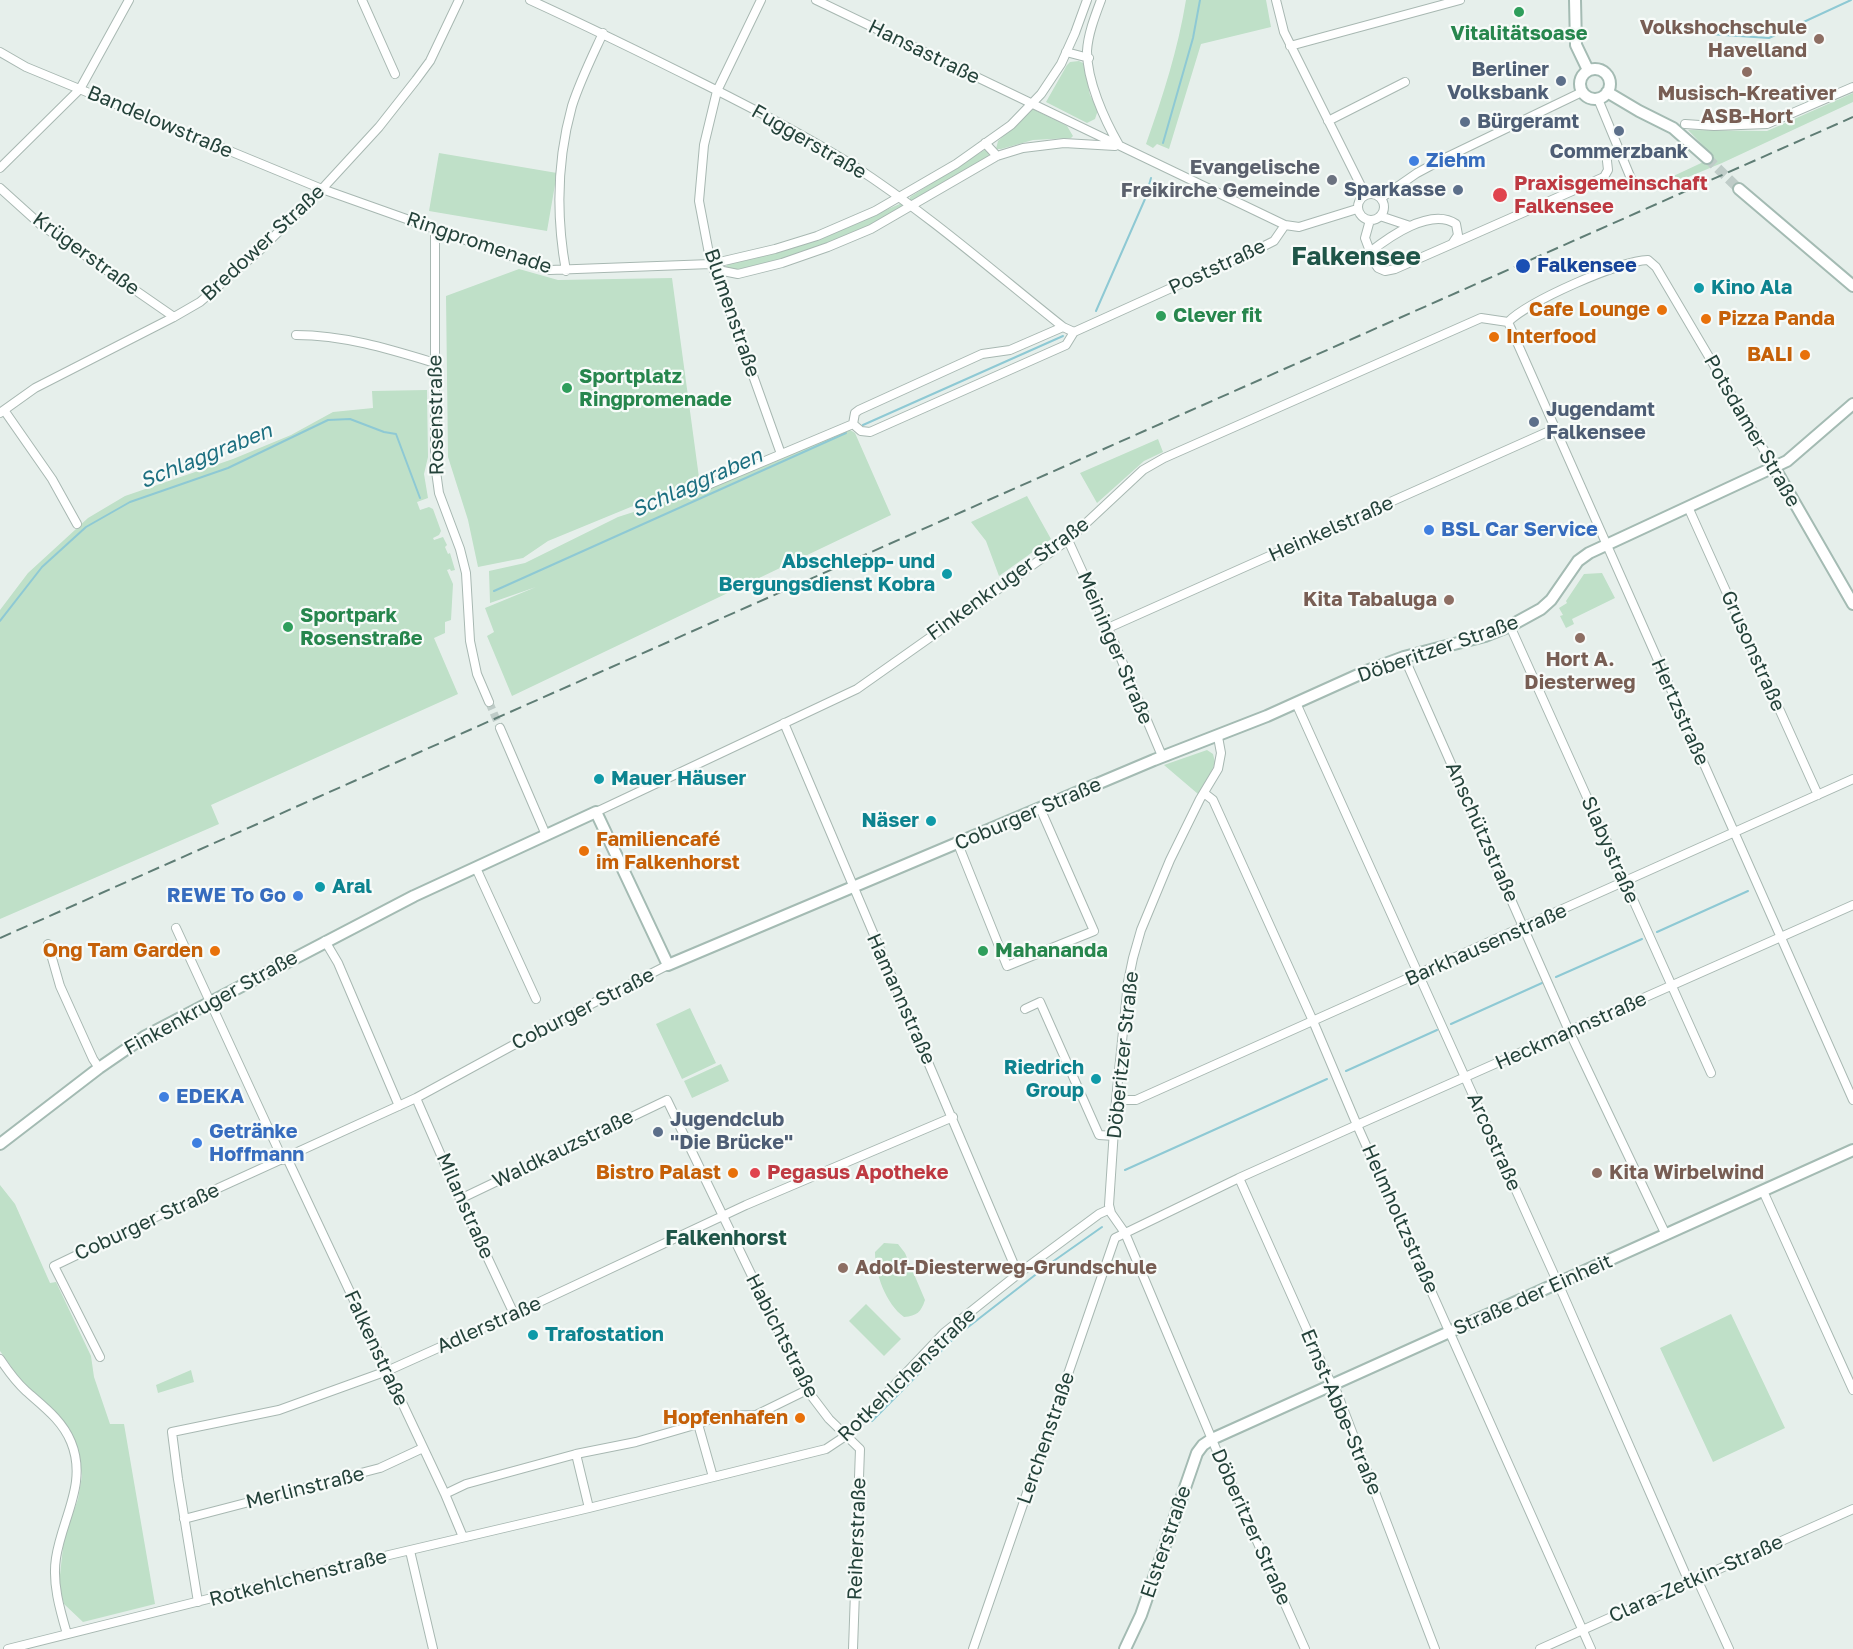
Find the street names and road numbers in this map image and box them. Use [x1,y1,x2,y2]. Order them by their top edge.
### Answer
street label: Hansastraße [864,15,984,89]
street label: Bandelowstraße [84,81,236,163]
street label: Fuggerstraße [747,99,871,185]
street label: Bredower Straße [196,180,330,306]
street label: Krügerstraße [28,207,144,301]
street label: Ringpromenade [403,207,555,279]
street label: Poststraße [1165,234,1269,300]
street label: Blumenstraße [699,246,765,380]
street label: Potsdamer Straße [1699,351,1805,511]
street label: Rosenstraße [423,354,449,476]
street label: Heinkelstraße [1265,491,1397,567]
street label: Finkenkruger Straße [922,512,1094,646]
street label: Meininger Straße [1072,568,1158,728]
street label: Grusonstraße [1716,587,1790,715]
street label: Döberitzer Straße [1354,610,1522,688]
street label: Hertzstraße [1646,655,1714,769]
street label: Anschützstraße [1440,758,1524,906]
street label: Coburger Straße [951,772,1105,856]
street label: Slabystraße [1576,793,1644,907]
street label: Barkhausenstraße [1401,899,1571,991]
street label: Hamannstraße [861,930,941,1068]
street label: Finkenkruger Straße [120,945,302,1061]
street label: Coburger Straße [508,963,658,1055]
street label: Döberitzer Straße [1102,970,1144,1140]
street label: Heckmannstraße [1492,987,1650,1075]
street label: Arcostraße [1462,1089,1526,1195]
street label: Waldkauzstraße [489,1105,637,1193]
street label: Helmholtzstraße [1356,1141,1444,1297]
street label: Milanstraße [431,1149,499,1263]
street label: Coburger Straße [71,1178,223,1266]
street label: Straße der Einheit [1450,1249,1616,1341]
street label: Habichtstraße [740,1270,824,1402]
street label: Falkenstraße [339,1286,413,1410]
street label: Adlerstraße [433,1291,545,1359]
street label: Rotkehlchenstraße [833,1303,981,1447]
street label: Ernst-Abbe-Straße [1295,1325,1387,1499]
street label: Lerchenstraße [1012,1369,1080,1507]
street label: Döberitzer Straße [1206,1445,1296,1609]
street label: Merlinstraße [243,1462,367,1514]
street label: Reiherstraße [843,1477,871,1601]
street label: Elsterstraße [1136,1483,1196,1601]
street label: Clara-Zetkin-Straße [1605,1530,1787,1628]
street label: Rotkehlchenstraße [207,1544,389,1612]

